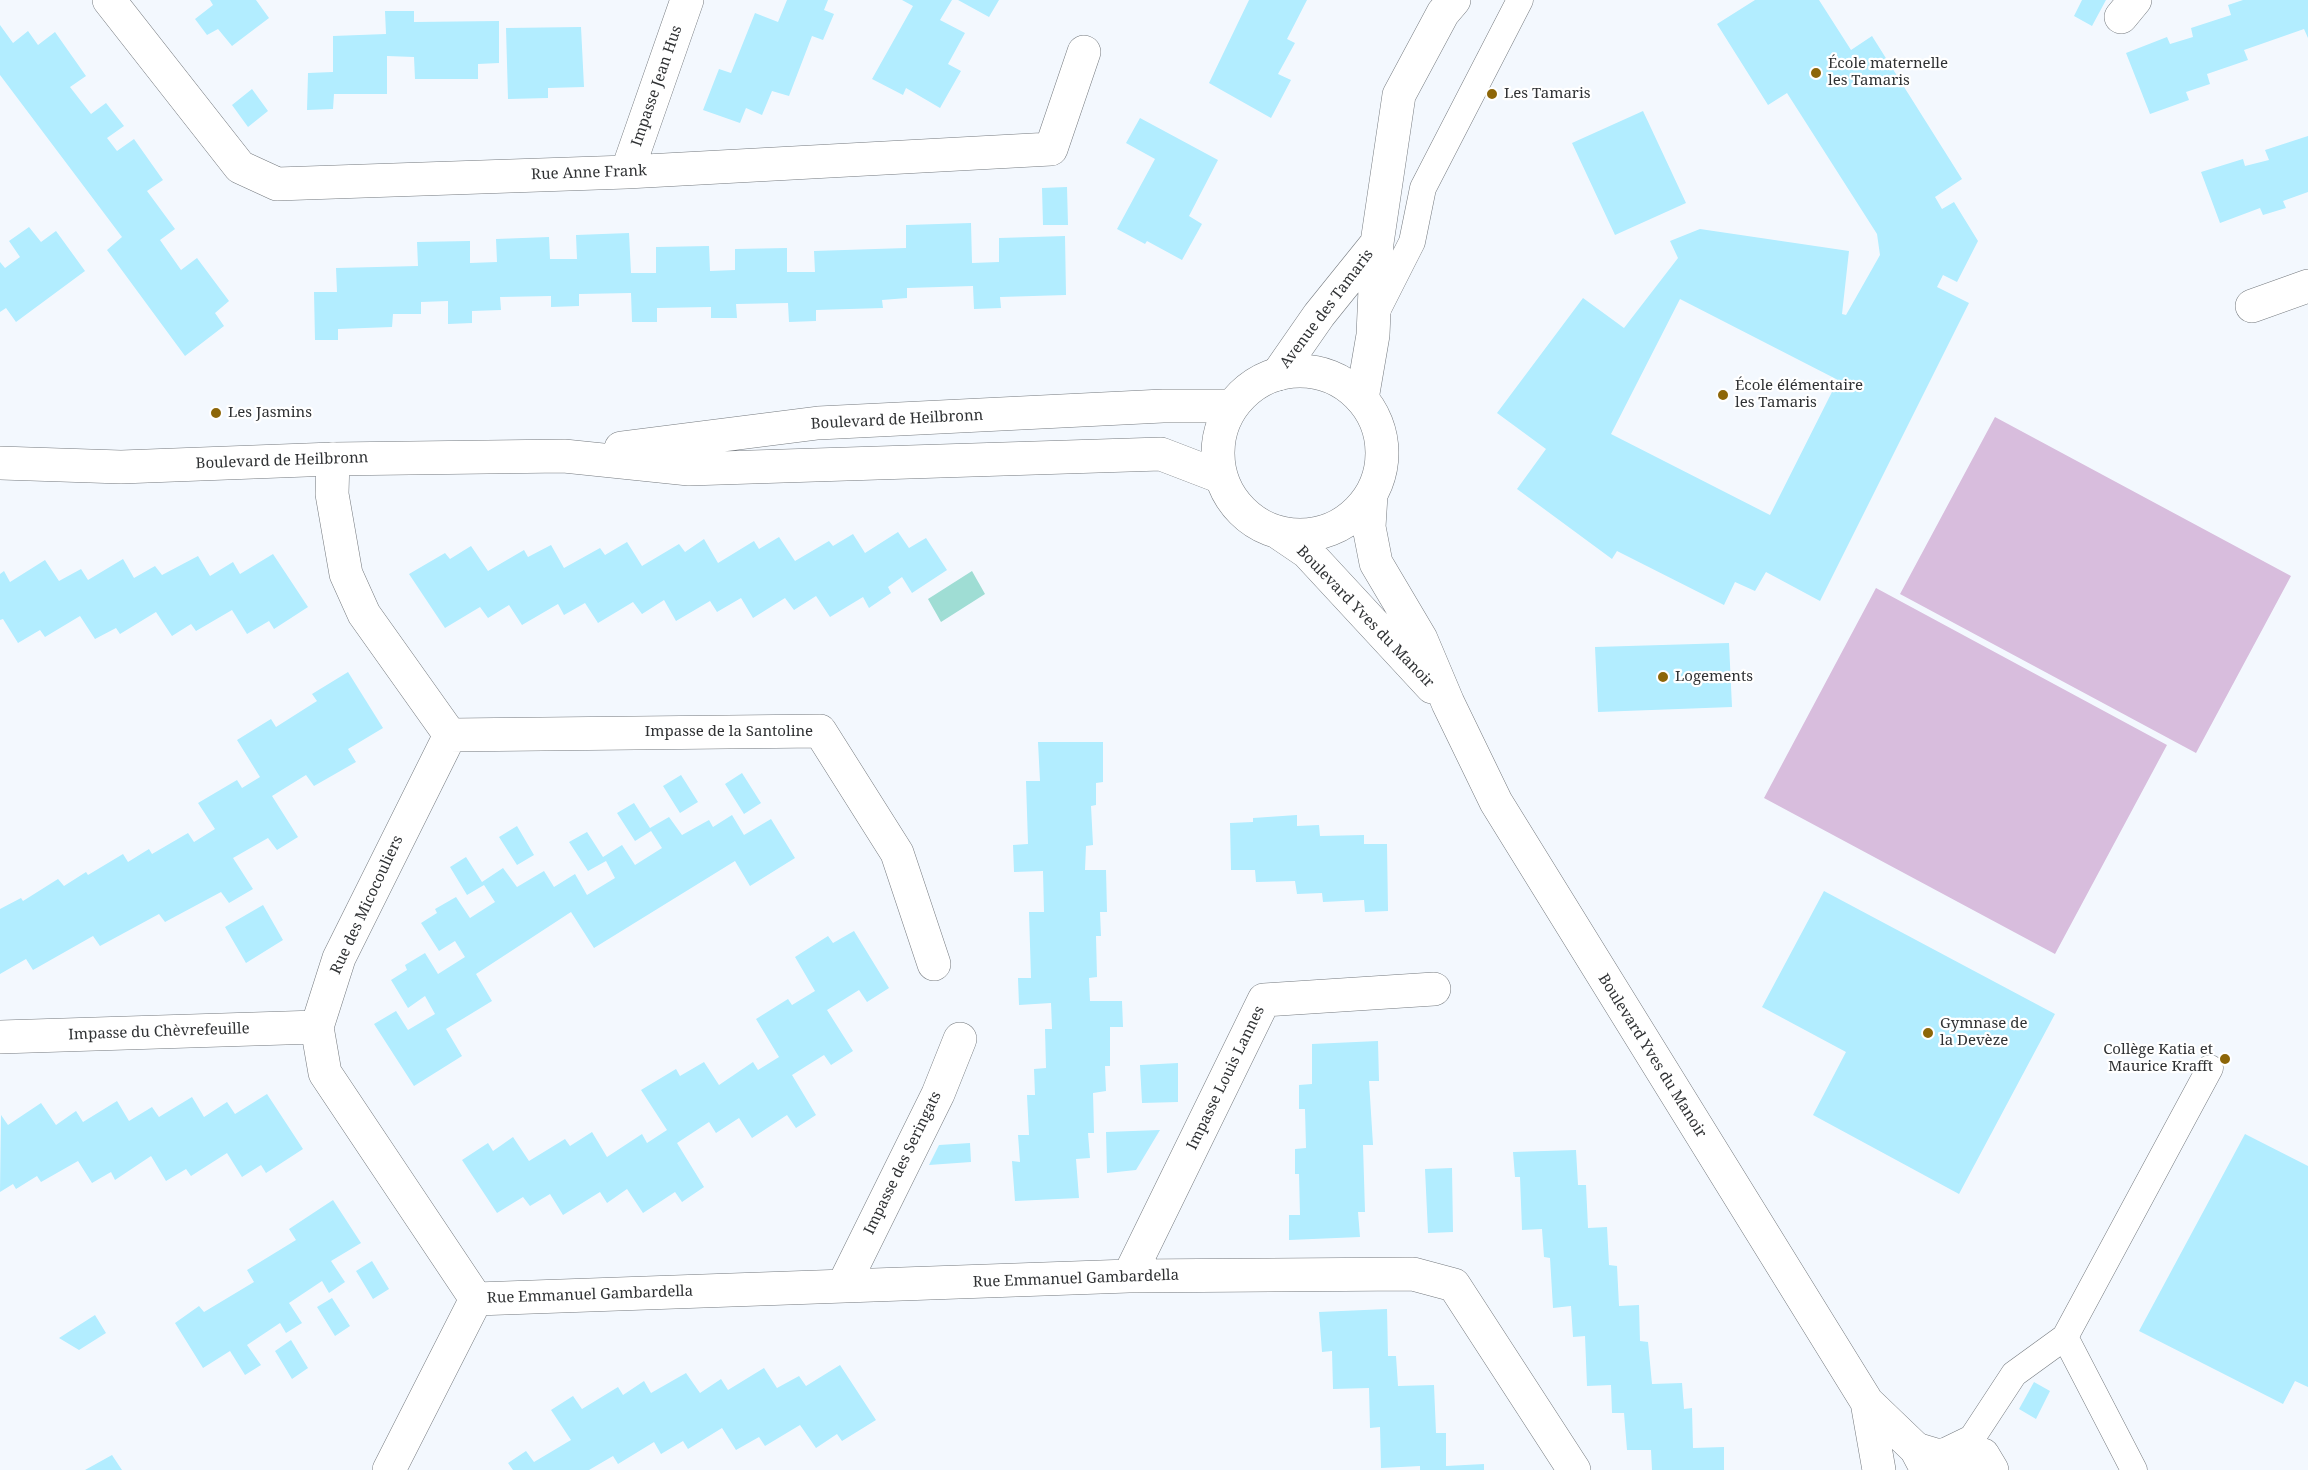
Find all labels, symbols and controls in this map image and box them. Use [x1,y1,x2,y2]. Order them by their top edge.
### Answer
street label: Impasse Jean Hus [628,23,686,149]
place label: École maternelle les Tamaris [1828,55,1948,90]
marker: École maternelle les Tamaris [1809,66,1823,80]
place label: Les Tamaris [1504,85,1590,103]
marker: Les Tamaris [1485,87,1499,101]
street label: Rue Anne Frank [531,162,647,184]
street label: Avenue des Tamaris [1277,246,1377,372]
place label: École élémentaire les Tamaris [1735,377,1863,412]
marker: École élémentaire les Tamaris [1716,388,1730,402]
place label: Les Jasmins [228,404,312,422]
marker: Les Jasmins [209,406,223,420]
street label: Boulevard de Heilbronn [810,406,984,434]
street label: Boulevard de Heilbronn [195,449,369,473]
street label: Boulevard Yves du Manoir [1293,542,1437,692]
place label: Logements [1675,668,1753,686]
marker: Logements [1656,670,1670,684]
street label: Impasse de la Santoline [645,723,813,741]
street label: Rue des Micocouliers [327,833,407,977]
street label: Boulevard Yves du Manoir [1594,971,1710,1141]
street label: Impasse Louis Lannes [1183,1003,1269,1153]
place label: Gymnase de la Devèze [1940,1015,2027,1050]
street label: Impasse du Chèvrefeuille [68,1020,250,1044]
marker: Gymnase de la Devèze [1921,1026,1935,1040]
place label: Collège Katia et Maurice Krafft [2103,1041,2213,1076]
marker: Collège Katia et Maurice Krafft [2218,1052,2232,1066]
street label: Impasse des Seringats [861,1089,945,1237]
street label: Rue Emmanuel Gambardella [973,1266,1179,1292]
street label: Rue Emmanuel Gambardella [487,1282,693,1308]

